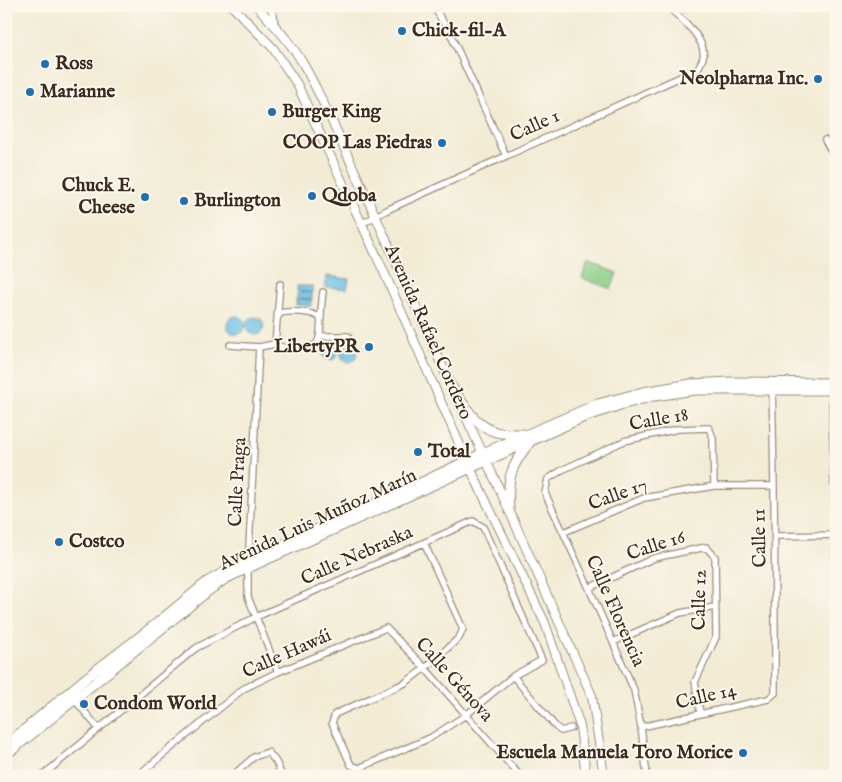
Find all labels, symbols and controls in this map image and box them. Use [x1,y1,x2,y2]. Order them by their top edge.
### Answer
place label: Chick-fil-A [412,19,507,43]
marker: Chick-fil-A [396,25,408,37]
place label: Ross [55,52,93,76]
marker: Ross [39,58,51,70]
place label: Neolpharna Inc. [678,67,808,91]
marker: Neolpharna Inc. [812,73,824,85]
place label: Marianne [40,80,116,104]
marker: Marianne [24,86,36,98]
place label: Burger King [282,100,381,124]
street label: Calle 1 [506,104,564,148]
marker: Burger King [266,106,278,118]
place label: COOP Las Piedras [283,131,432,155]
marker: COOP Las Piedras [436,137,448,149]
place label: Chuck E. Cheese [62,174,135,220]
place label: Qdoba [322,184,377,208]
place label: Burlington [194,189,281,213]
marker: Qdoba [306,190,318,202]
marker: Chuck E. Cheese [139,191,151,203]
marker: Burlington [178,195,190,207]
street label: Avenida Rafael Cordero [378,240,478,424]
place label: LibertyPR [274,335,361,359]
marker: LibertyPR [363,341,375,353]
street label: Calle 18 [628,403,690,437]
street label: Calle Praga [224,436,252,527]
place label: Total [427,440,471,464]
marker: Total [412,446,424,458]
street label: Avenida Luis Muñoz Marín [214,464,421,577]
street label: Calle 17 [585,473,651,517]
street label: Calle 11 [747,508,773,568]
street label: Calle Nebraska [297,520,417,591]
street label: Calle 16 [624,525,689,567]
place label: Costco [69,530,124,554]
marker: Costco [53,536,65,548]
street label: Calle Florencia [580,551,651,671]
street label: Calle 12 [687,569,713,631]
street label: Calle Hawái [239,624,335,684]
street label: Calle Génova [410,633,499,728]
street label: Calle 14 [673,678,739,716]
place label: Condom World [94,692,217,716]
marker: Condom World [78,698,90,710]
place label: Escuela Manuela Toro Morice [496,741,733,765]
marker: Escuela Manuela Toro Morice [737,747,749,759]

